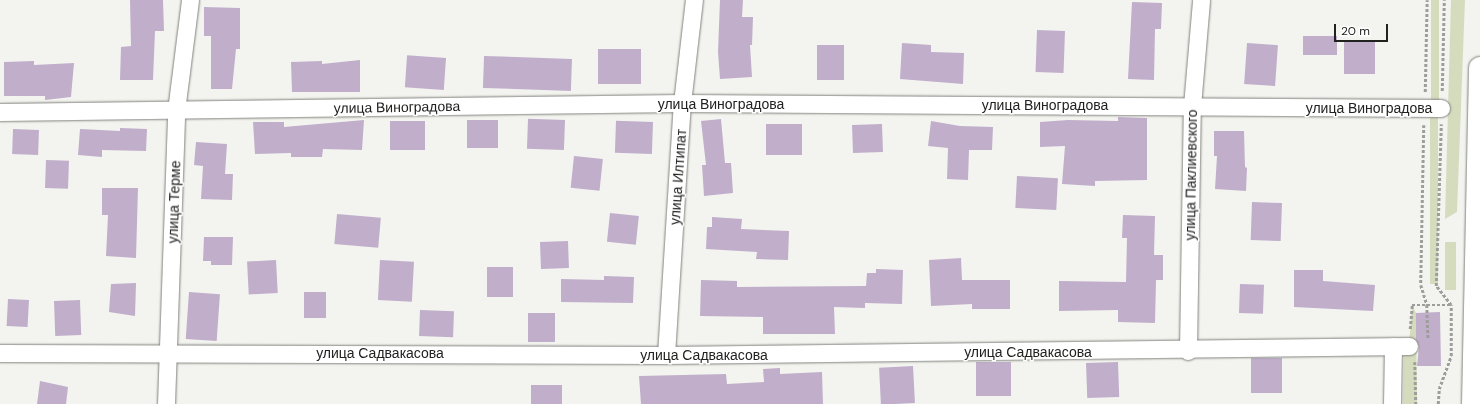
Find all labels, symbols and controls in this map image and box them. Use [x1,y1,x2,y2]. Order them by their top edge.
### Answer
scale bar [1336,16,1390,42]
text: 20 m [1341,23,1370,39]
street label: улица Виноградова [658,96,784,112]
street label: улица Виноградова [334,97,460,117]
street label: улица Виноградова [982,97,1108,113]
street label: улица Виноградова [1306,100,1432,116]
street label: улица Паклиевского [1181,109,1201,241]
street label: улица Илтипат [666,128,690,226]
street label: улица Терме [164,160,184,244]
street label: улица Садвакасова [964,344,1092,360]
street label: улица Садвакасова [316,345,444,361]
street label: улица Садвакасова [640,347,768,363]

